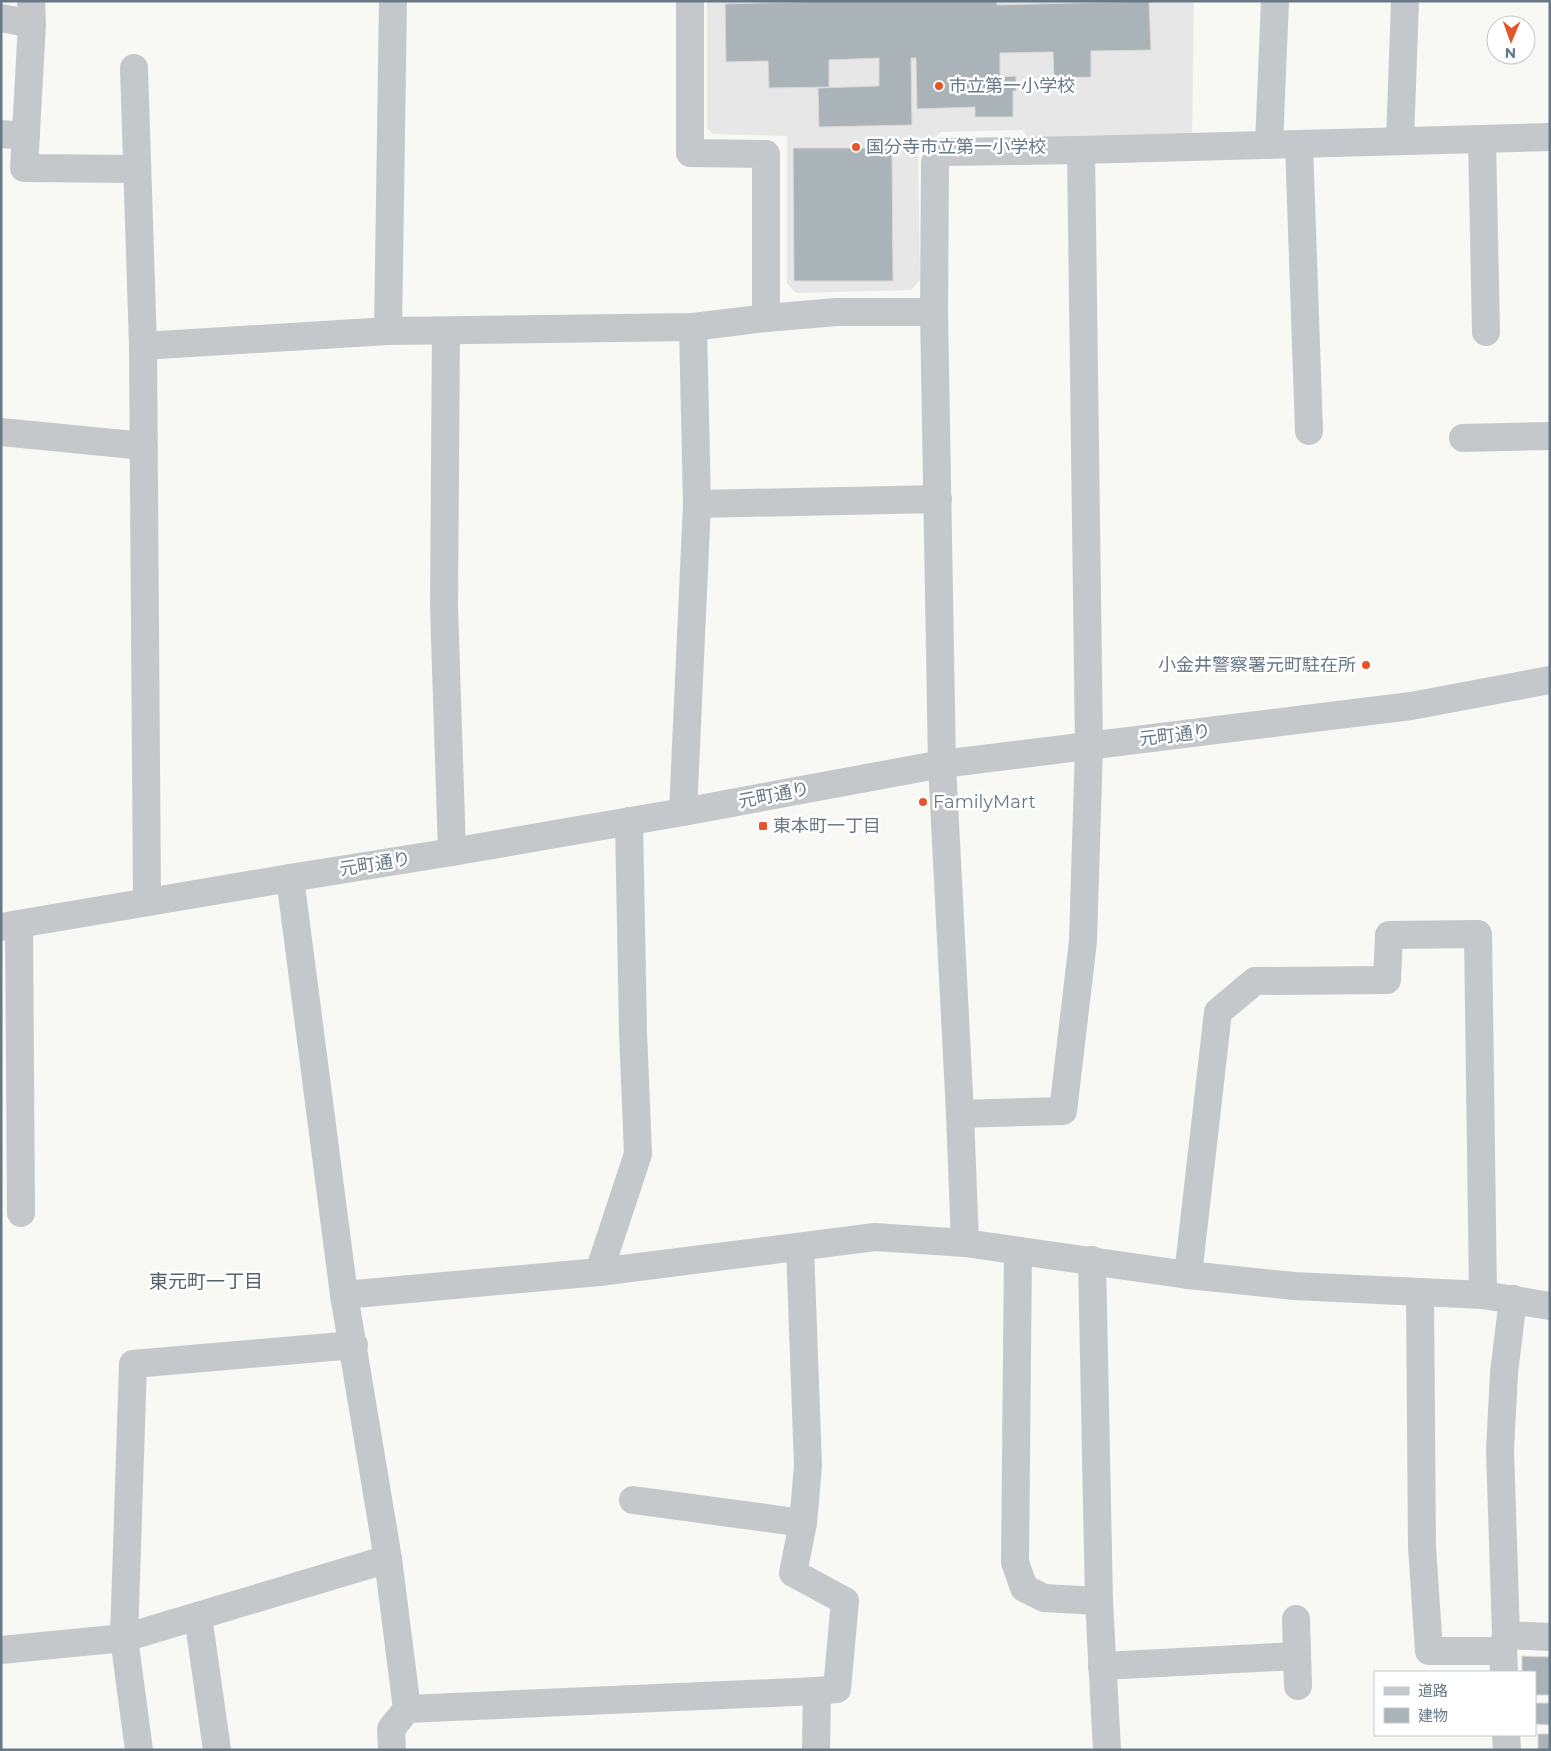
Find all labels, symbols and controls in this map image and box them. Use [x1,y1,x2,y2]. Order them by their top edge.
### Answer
north arrow [1486,15,1536,65]
text: N [1505,44,1517,62]
place label: 市立第一小学校 [949,75,1075,97]
marker: 市立第一小学校 [933,80,945,92]
place label: 国分寺市立第一小学校 [866,136,1046,158]
marker: 国分寺市立第一小学校 [850,141,862,153]
place label: 小金井警察署元町駐在所 [1158,654,1356,676]
marker: 小金井警察署元町駐在所 [1360,659,1372,671]
street label: 元町通り [1138,720,1212,750]
street label: 元町通り [737,777,811,813]
place label: FamilyMart [933,791,1036,813]
marker: FamilyMart [917,796,929,808]
place label: 東本町一丁目 [773,815,881,837]
marker: 東本町一丁目 [757,820,769,832]
street label: 元町通り [338,848,412,880]
district label: 東元町一丁目 [149,1270,263,1293]
legend [1374,1671,1536,1736]
text: 道路 [1418,1681,1448,1700]
text: 建物 [1418,1706,1448,1725]

